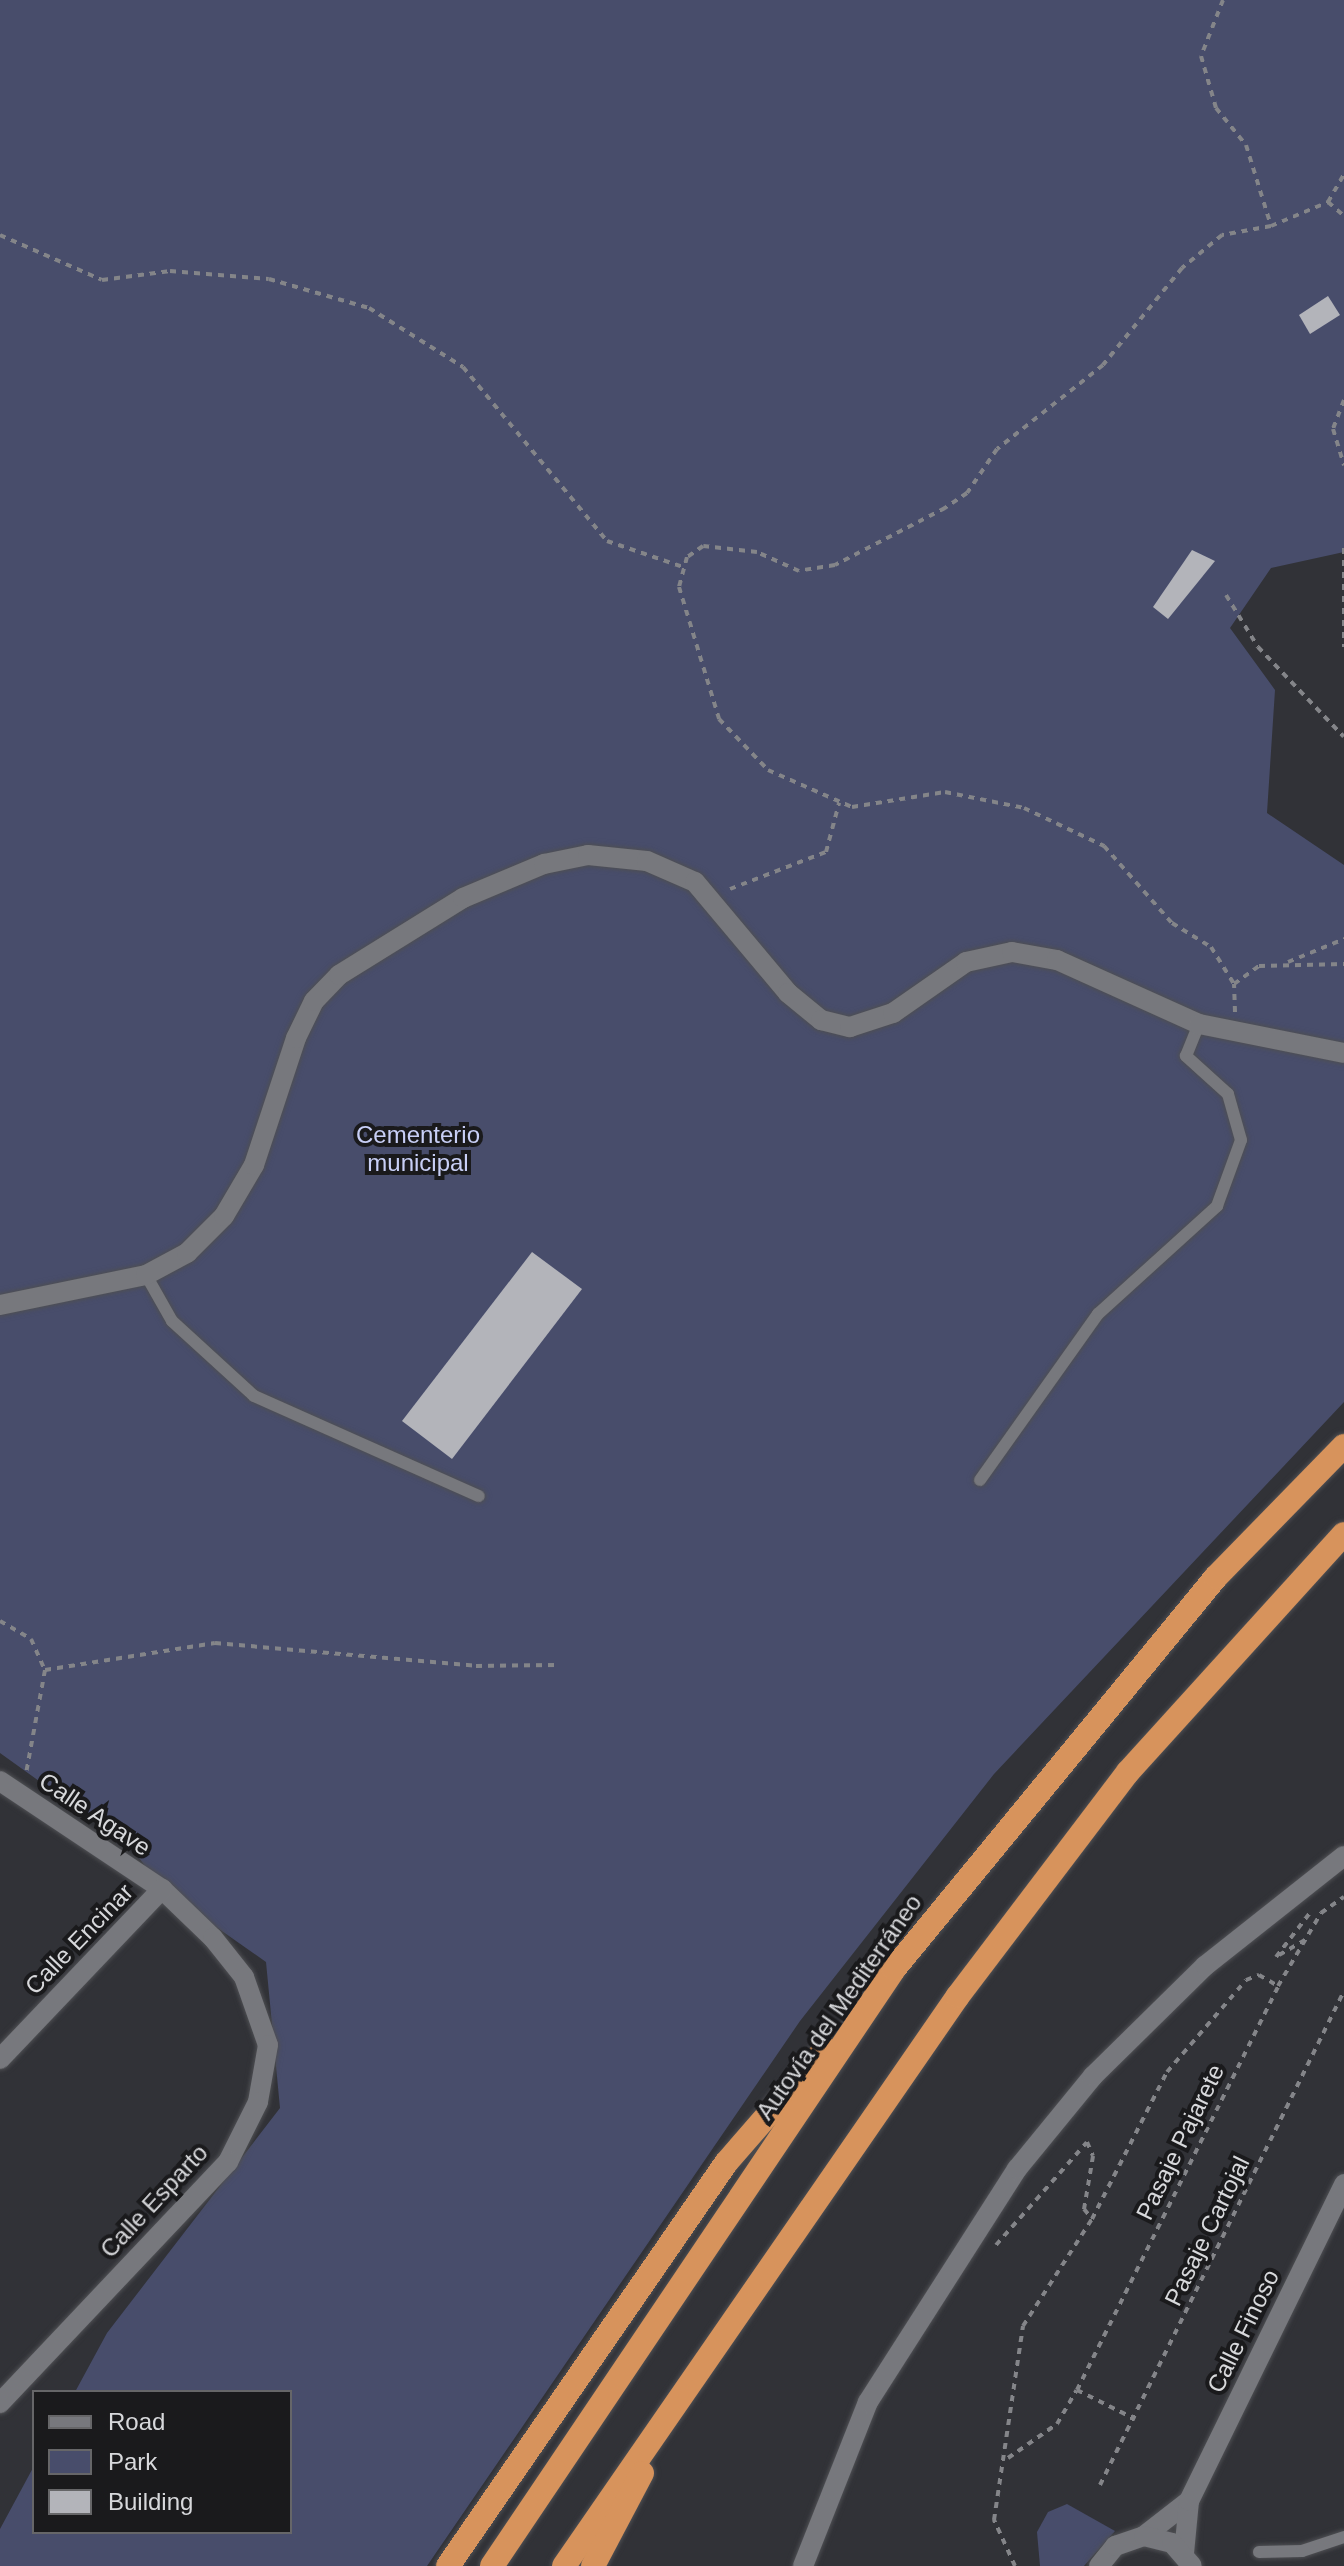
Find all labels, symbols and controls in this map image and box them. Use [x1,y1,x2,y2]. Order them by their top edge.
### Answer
park label: Cementerio municipal [356,1121,480,1177]
street label: Calle Agave [33,1766,157,1862]
street label: Calle Encinar [19,1878,139,2000]
street label: Autovía del Mediterráneo [750,1889,928,2125]
street label: Pasaje Pajarete [1130,2060,1230,2224]
street label: Calle Esparto [94,2138,214,2264]
street label: Pasaje Cartojal [1158,2152,1256,2310]
street label: Calle Finoso [1201,2265,1285,2397]
legend [32,2390,292,2534]
text: Road [108,2408,165,2435]
text: Park [108,2448,157,2475]
text: Building [108,2488,193,2515]

